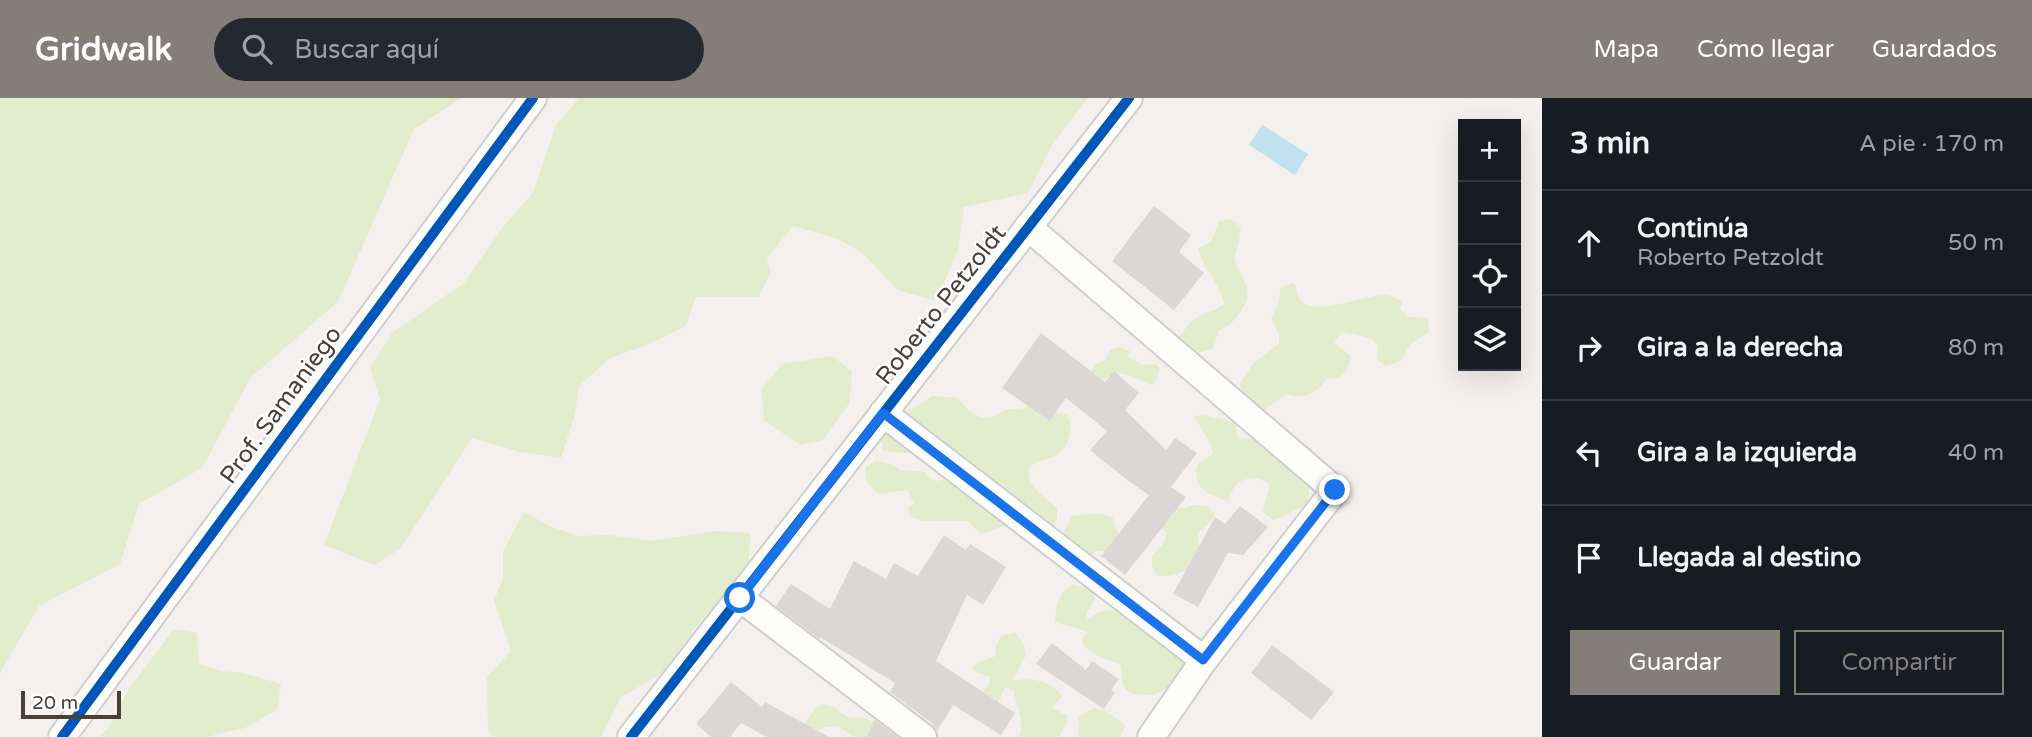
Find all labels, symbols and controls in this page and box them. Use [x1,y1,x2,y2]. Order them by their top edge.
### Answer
search box [214,18,704,81]
text: Gridwalk [35,30,172,69]
icon: search [238,30,276,68]
text: Buscar aquí [294,34,439,65]
text: Mapa [1594,35,1659,64]
text: Cómo llegar [1697,35,1834,64]
text: Guardados [1872,35,1997,64]
map controls [1458,119,1521,371]
button: + [1458,119,1521,182]
text: 3 min [1570,125,1650,162]
text: A pie · 170 m [1859,130,2004,158]
button: − [1458,182,1521,245]
text: Continúa [1637,213,1749,244]
street label: Roberto Petzoldt [870,219,1012,391]
icon: ahead [1570,224,1608,262]
text: 50 m [1948,229,2004,257]
text: Roberto Petzoldt [1637,244,1824,272]
button: locate [1458,245,1521,308]
button: layers [1458,308,1521,371]
street label: Prof. Samaniego [214,320,348,490]
icon: right [1570,329,1608,367]
text: Gira a la derecha [1637,332,1843,363]
text: 80 m [1948,334,2004,362]
icon: left [1570,434,1608,472]
text: Gira a la izquierda [1637,437,1857,468]
text: 40 m [1948,439,2004,467]
route end [1319,474,1350,505]
icon: arrive [1570,539,1608,577]
text: Llegada al destino [1637,542,1861,573]
route start [724,582,755,613]
button: Guardar [1570,630,1780,695]
button: Compartir [1794,630,2004,695]
scale bar [21,688,121,720]
text: 20 m [32,692,78,714]

